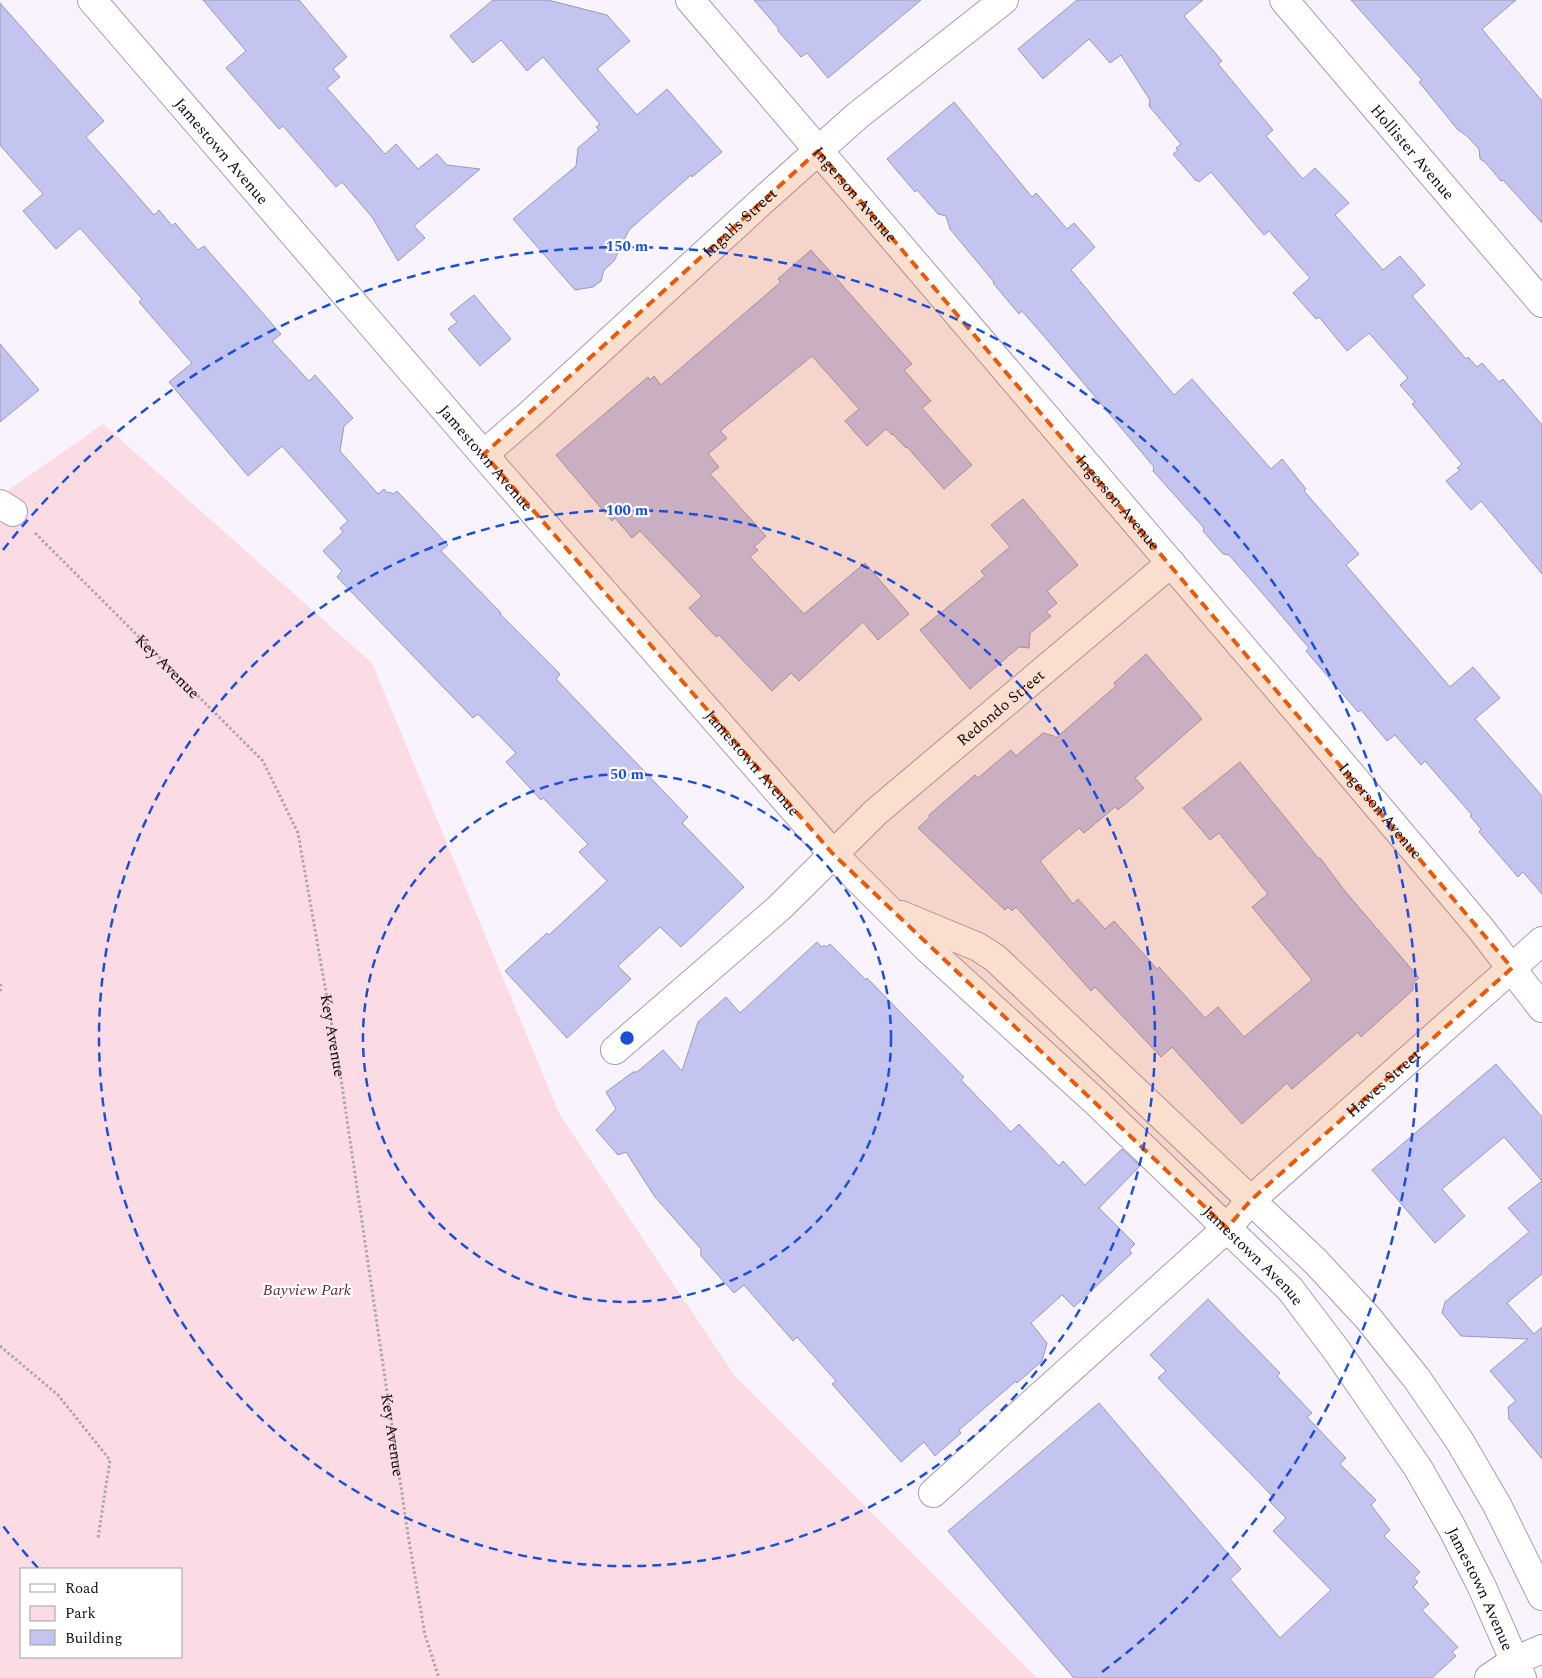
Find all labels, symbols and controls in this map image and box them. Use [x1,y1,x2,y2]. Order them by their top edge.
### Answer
street label: Jamestown Avenue [168,93,274,210]
street label: Hollister Avenue [1364,99,1460,205]
street label: Ingerson Avenue [807,141,903,248]
street label: Ingalls Street [697,182,783,263]
text: 150 m [606,235,649,258]
street label: Jamestown Avenue [433,399,539,517]
street label: Ingerson Avenue [1070,449,1166,556]
text: 100 m [606,499,649,522]
street label: Key Avenue [129,629,205,705]
street label: Redondo Street [952,663,1050,752]
street label: Jamestown Avenue [699,705,805,822]
street label: Ingerson Avenue [1332,757,1428,865]
text: 50 m [610,763,645,786]
street label: Key Avenue [314,992,352,1078]
centre of rings [618,1029,636,1047]
street label: Hawes Street [1340,1043,1427,1124]
street label: Jamestown Avenue [1197,1200,1309,1311]
park label: Bayview Park [263,1278,352,1302]
street label: Key Avenue [374,1392,410,1478]
street label: Jamestown Avenue [1440,1523,1520,1655]
legend [20,1568,182,1658]
text: Road [65,1577,99,1600]
text: Park [65,1602,96,1625]
text: Building [65,1627,122,1650]

